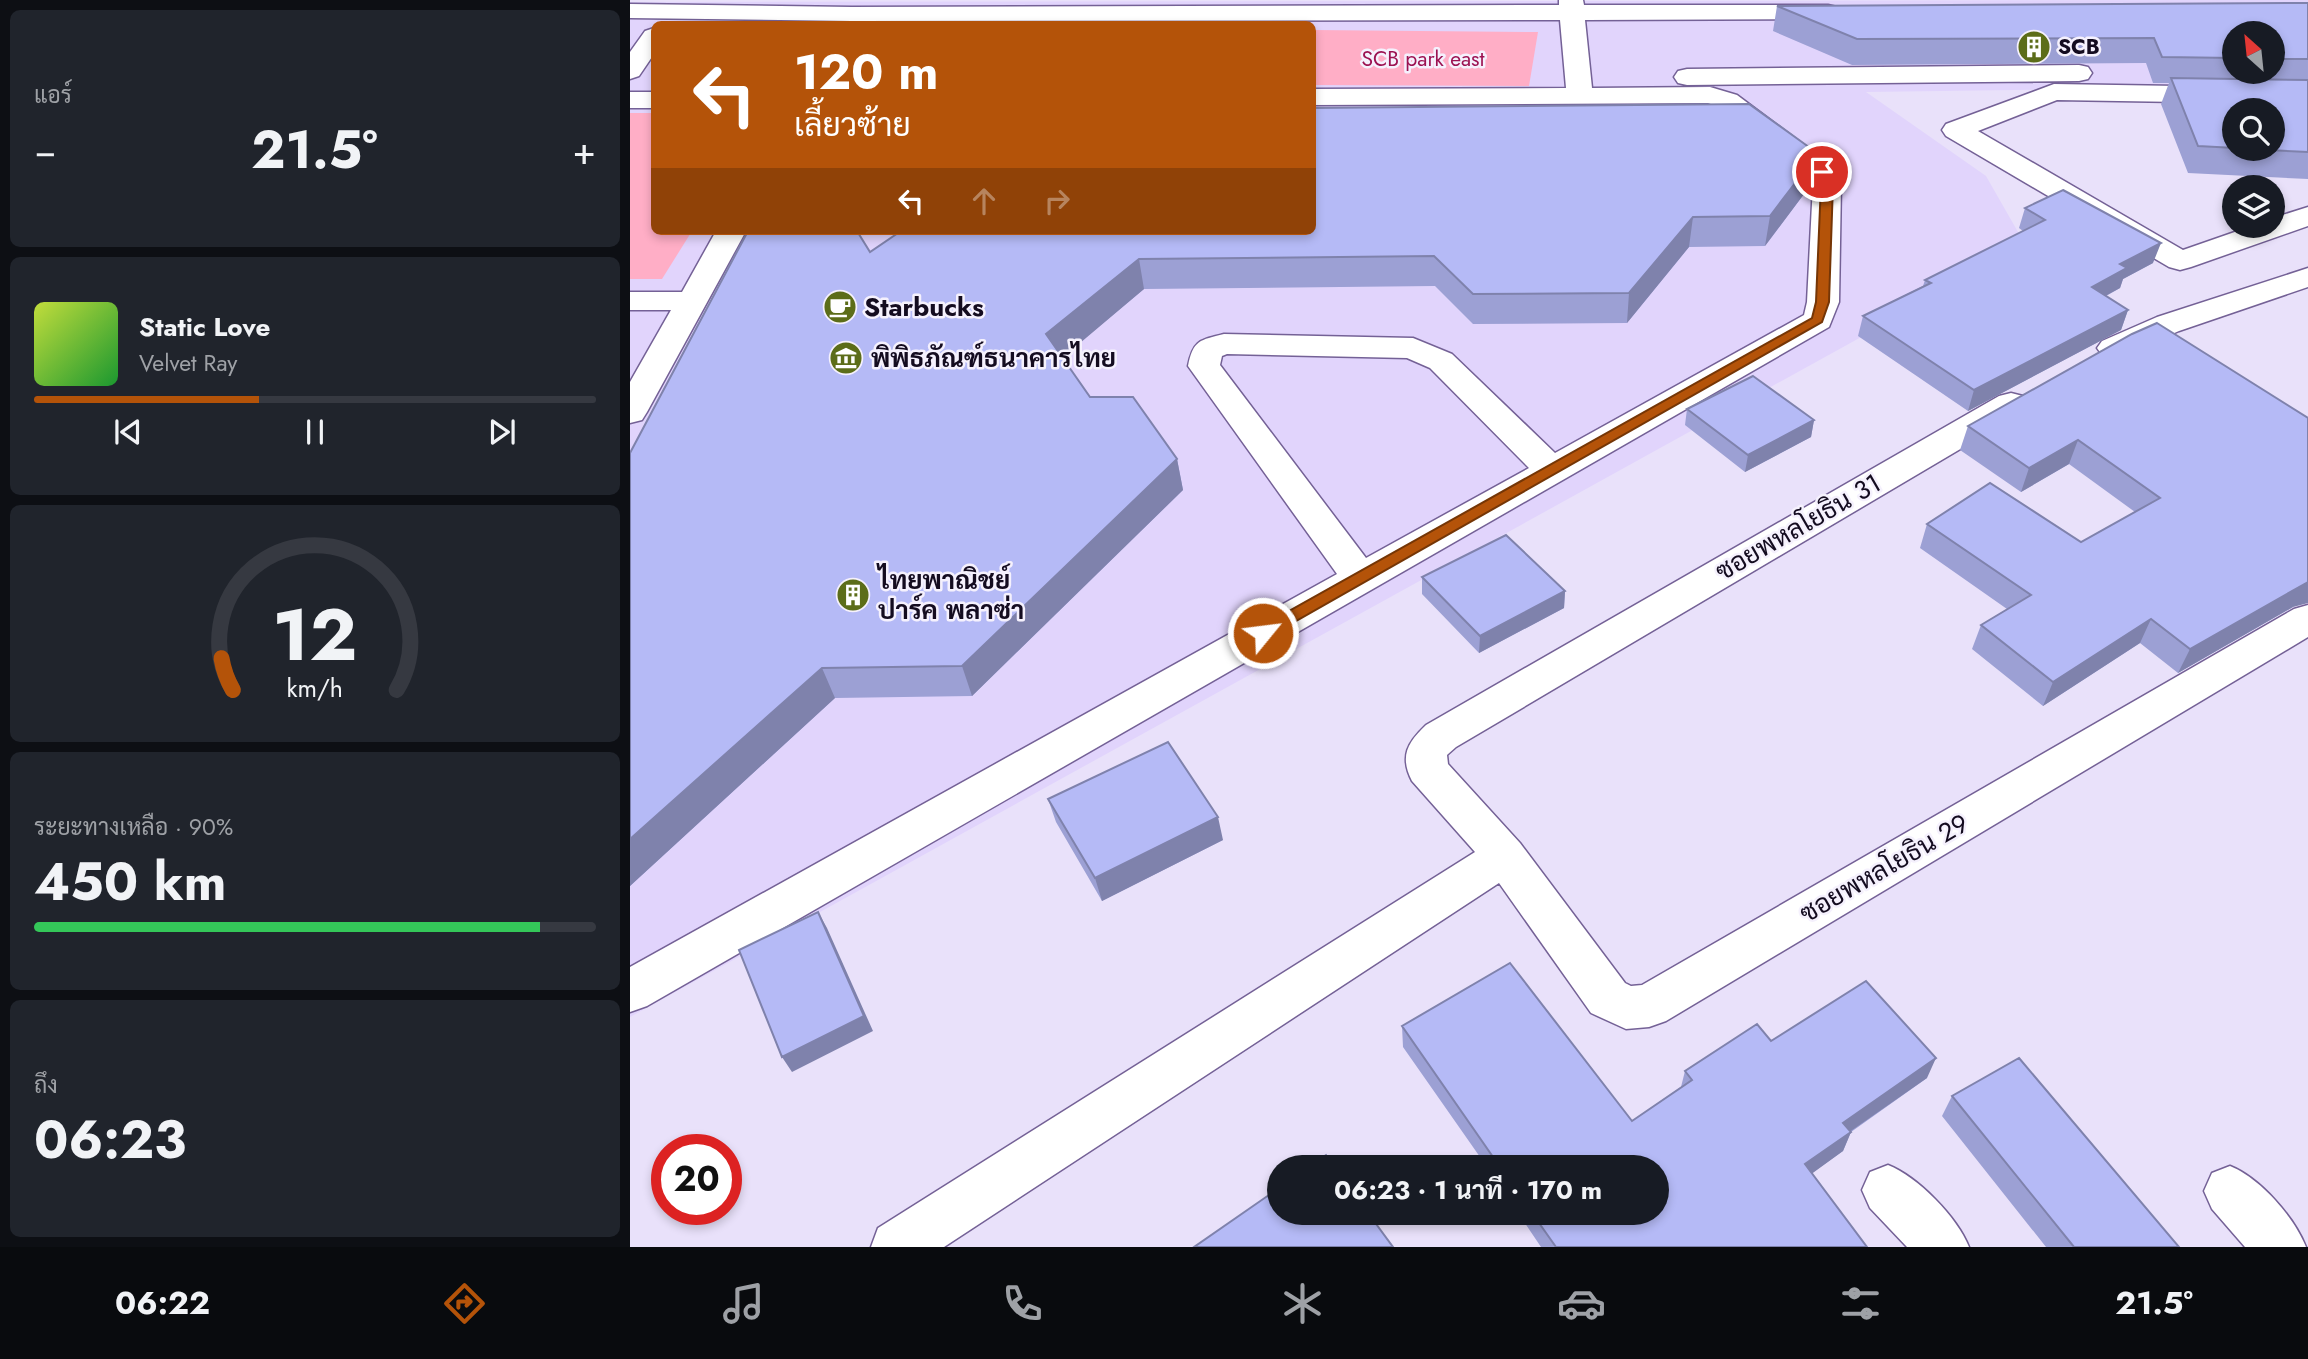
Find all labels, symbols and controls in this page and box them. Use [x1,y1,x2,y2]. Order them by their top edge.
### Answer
north arrow [2222,21,2286,84]
map controls [2222,21,2285,238]
building icon: SCB [2015,28,2053,66]
place label: SCB [2058,32,2100,62]
text: 120 m [794,37,938,107]
park label: SCB park east [1361,44,1485,74]
icon: left [679,49,770,140]
text: แอร์ [34,78,72,112]
button: search [2222,98,2285,161]
text: เลี้ยวซ้าย [794,102,911,148]
text: 21.5° [251,112,378,188]
text: − [34,123,56,178]
text: + [573,123,596,178]
pin [1792,142,1852,202]
icon: arrive [1803,153,1841,191]
button: layers [2222,175,2285,238]
icon: left [892,182,930,220]
icon: ahead [965,182,1003,220]
icon: right [1038,182,1076,220]
cafe icon: Starbucks [821,288,859,326]
place label: Starbucks [864,288,984,326]
text: Static Love [139,308,271,346]
museum icon: พิพิธภัณฑ์ธนาคารไทย [827,339,865,377]
place label: พิพิธภัณฑ์ธนาคารไทย [871,339,1116,377]
text: Velvet Ray [139,346,237,380]
icon: previous [109,413,147,451]
icon: pause [296,413,334,451]
icon: next [483,413,521,451]
street label: ซอยพหลโยธิน 31 [1708,464,1888,590]
place label: ไทยพาณิชย์ ปาร์ค พลาซ่า [876,561,1024,629]
building icon: ไทยพาณิชย์ ปาร์ค พลาซ่า [834,576,872,614]
text: 12 [273,582,357,687]
position arrow [1226,596,1300,670]
text: km/h [287,669,343,705]
street label: ซอยพหลโยธิน 29 [1792,804,1976,932]
text: ระยะทางเหลือ · 90% [34,810,233,844]
text: 450 km [34,844,227,920]
text: ถึง [34,1068,58,1102]
text: 06:23 [34,1102,186,1178]
speed limit sign: 20 [651,1134,742,1225]
text: 06:23 · 1 นาที · 170 m [1334,1171,1602,1209]
icon: directions [440,1279,489,1328]
icon: music [719,1279,768,1328]
icon: phone [998,1279,1047,1328]
icon: climate [1278,1279,1327,1328]
icon: car [1557,1279,1606,1328]
icon: filters [1836,1279,1885,1328]
text: 06:22 [115,1280,210,1326]
text: 21.5° [2115,1280,2193,1326]

